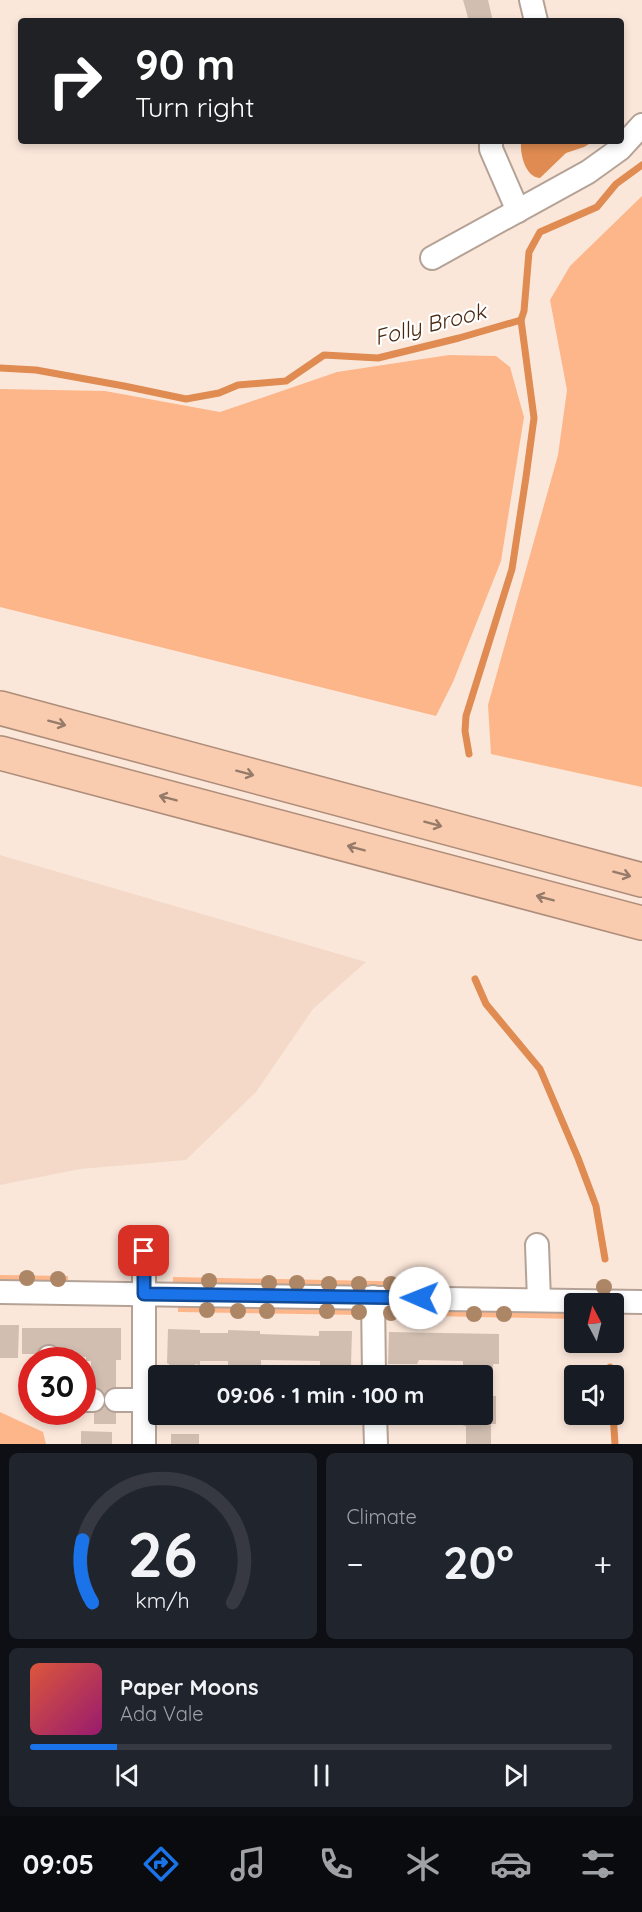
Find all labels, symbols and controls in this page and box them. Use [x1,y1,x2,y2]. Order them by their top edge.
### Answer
text: 90 m [135,38,235,91]
icon: right [36,42,114,120]
text: Turn right [135,90,254,124]
water label: Folly Brook [371,296,491,351]
one-way arrow [47,718,66,729]
one-way arrow [235,768,254,780]
one-way arrow [159,792,178,803]
one-way arrow [423,819,442,830]
one-way arrow [347,841,366,853]
one-way arrow [612,869,631,881]
one-way arrow [536,891,555,903]
pin [118,1225,169,1276]
icon: arrive [127,1234,160,1267]
position arrow [388,1266,452,1330]
north arrow [564,1293,624,1353]
map controls [564,1293,624,1425]
speed limit sign: 30 [18,1347,96,1425]
button: sound [564,1365,624,1425]
text: 09:06 · 1 min · 100 m [217,1381,424,1409]
text: Climate [347,1504,417,1529]
text: 26 [128,1515,198,1593]
text: 20° [443,1534,514,1590]
text: − [347,1543,364,1584]
text: + [593,1543,612,1584]
text: km/h [136,1587,190,1613]
text: Paper Moons [120,1673,259,1701]
text: Ada Vale [120,1701,204,1726]
icon: previous [111,1759,144,1792]
icon: pause [305,1759,338,1792]
icon: next [499,1759,532,1792]
icon: directions [140,1843,182,1885]
icon: music [227,1843,269,1885]
icon: phone [315,1843,357,1885]
icon: climate [402,1843,444,1885]
icon: car [490,1843,532,1885]
icon: filters [577,1843,619,1885]
text: 09:05 [23,1847,94,1881]

